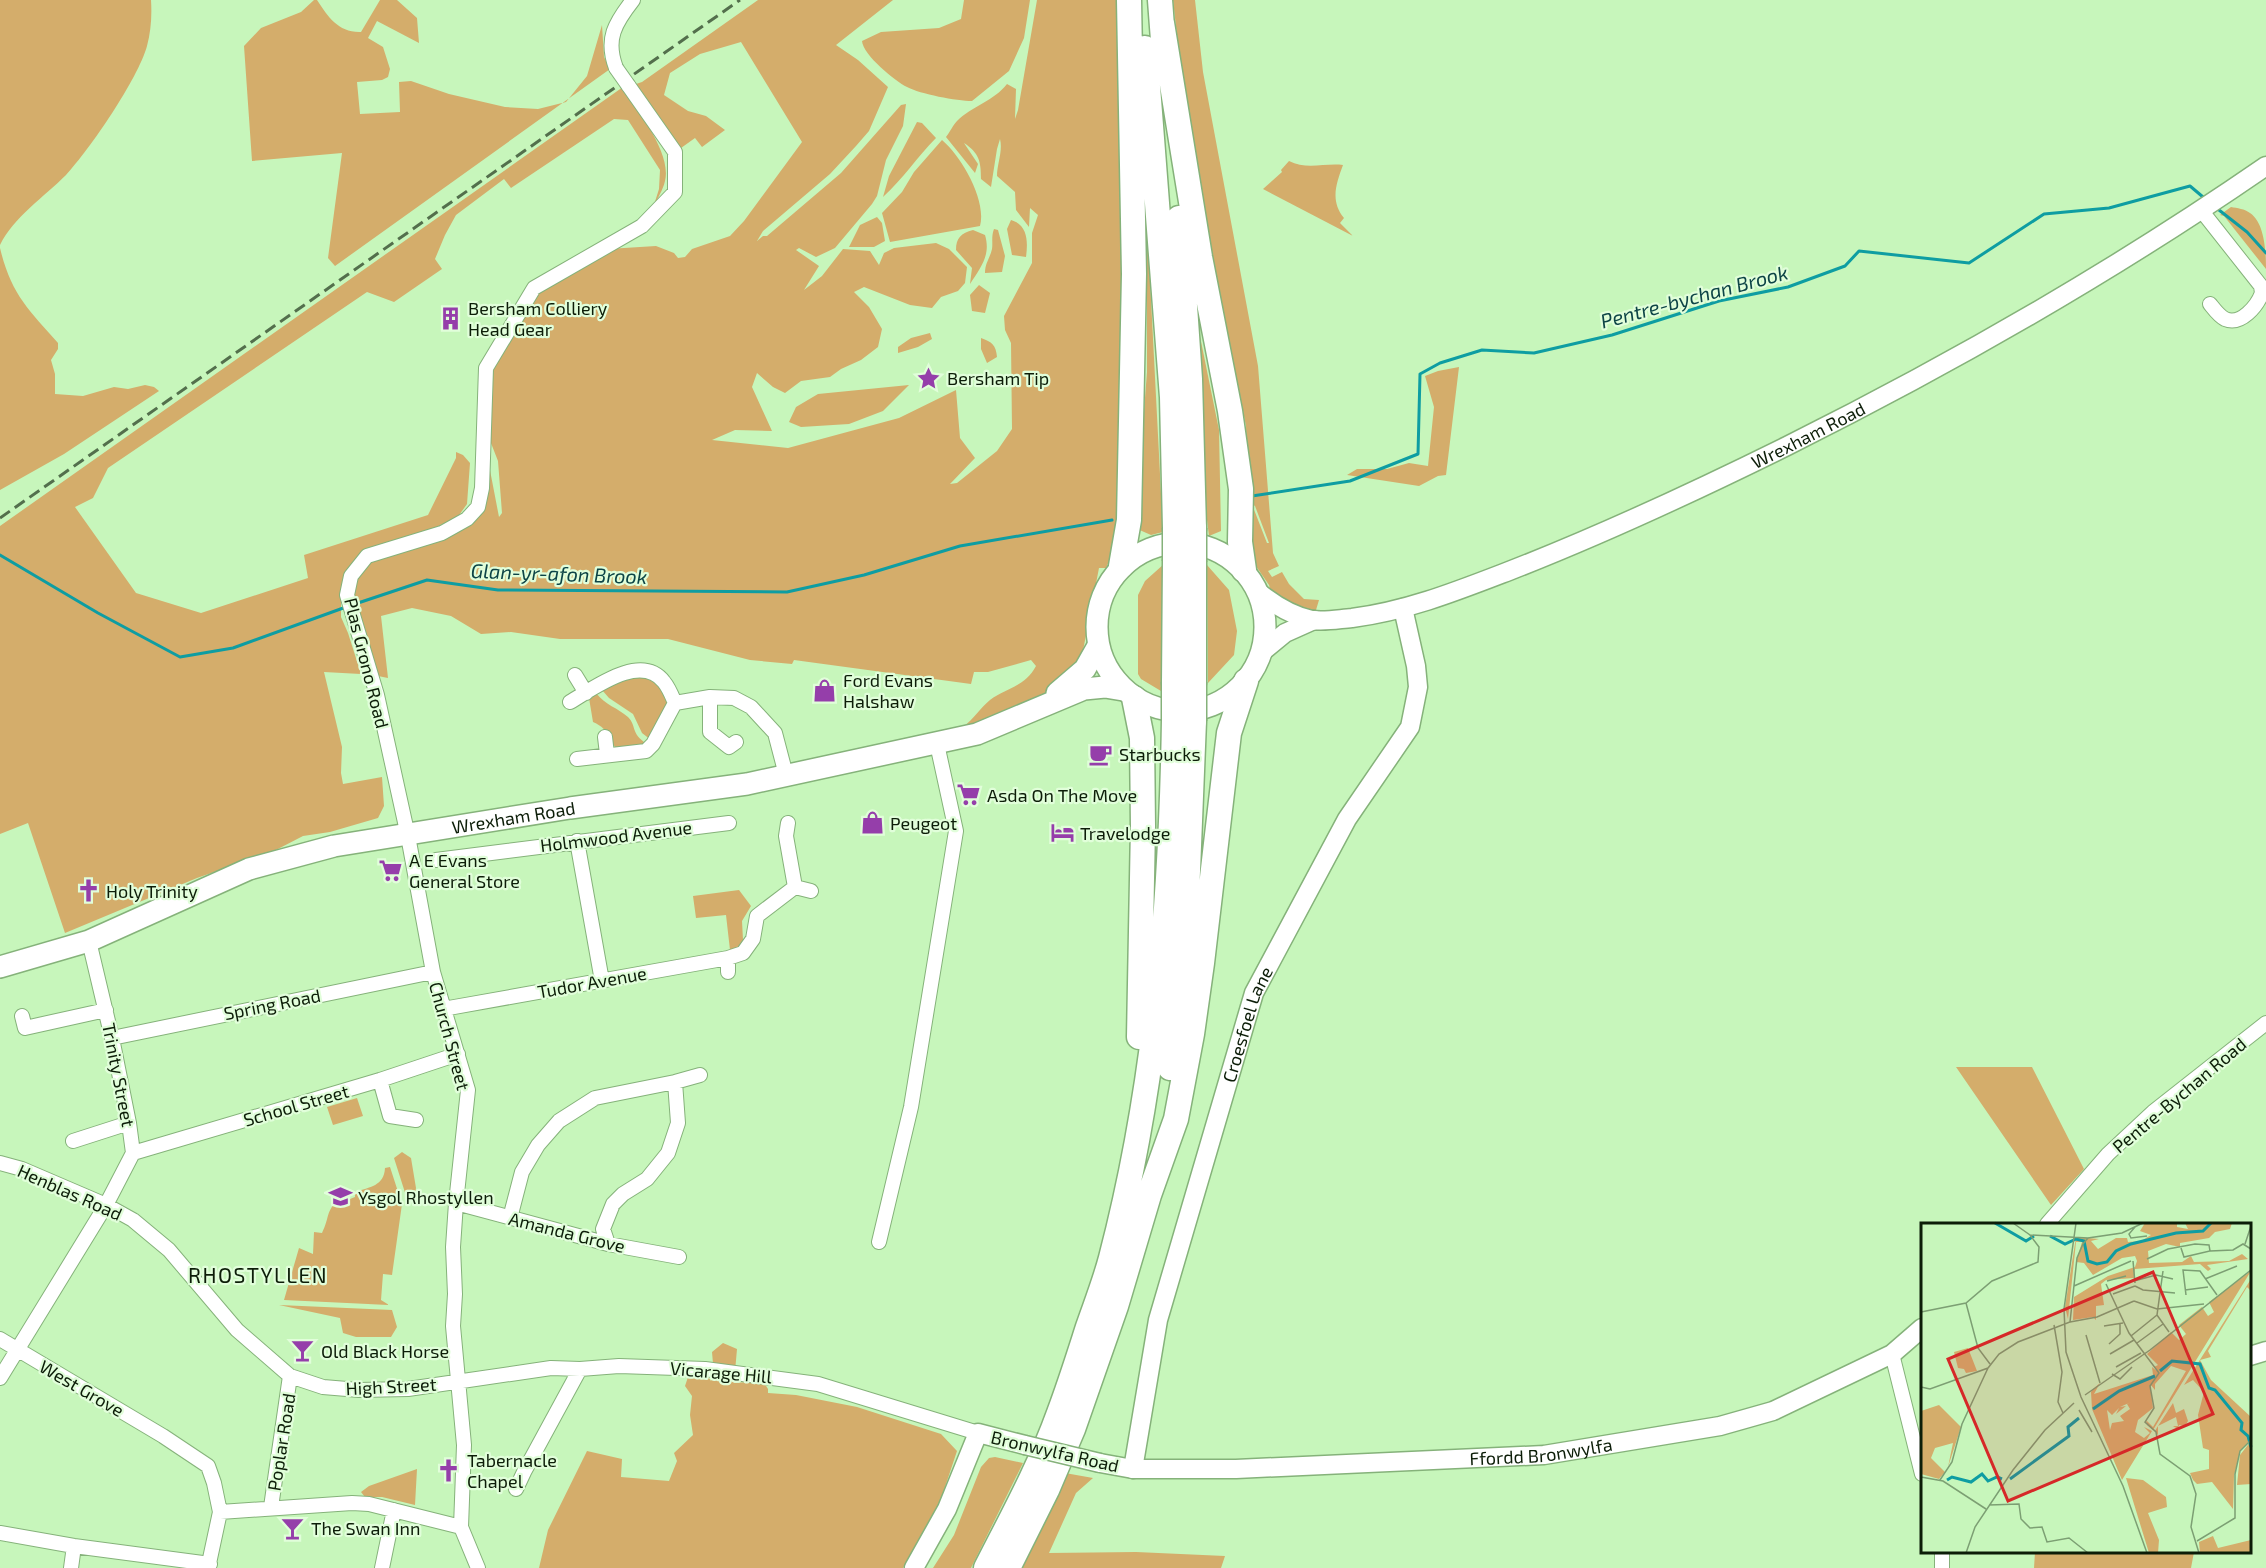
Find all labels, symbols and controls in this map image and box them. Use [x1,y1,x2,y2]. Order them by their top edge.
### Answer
water label: Pentre-bychan Brook [1598,259,1791,334]
place label: Bersham Colliery Head Gear [468,297,608,340]
building icon: Bersham Colliery Head Gear [437,305,463,331]
place icon: Bersham Tip [916,365,942,391]
place label: Bersham Tip [947,367,1049,389]
street label: Wrexham Road [1748,397,1869,473]
water label: Glan-yr-afon Brook [470,558,648,589]
street label: Plas Grono Road [340,595,394,731]
place label: Ford Evans Halshaw [843,669,933,712]
shop icon: Ford Evans Halshaw [812,677,838,703]
cafe icon: Starbucks [1088,741,1114,767]
place label: Starbucks [1119,743,1201,765]
supermarket icon: Asda On The Move [956,782,982,808]
place label: Asda On The Move [987,784,1137,806]
street label: Wrexham Road [450,796,577,838]
shop icon: Peugeot [859,810,885,836]
place label: Peugeot [890,812,957,834]
street label: Holmwood Avenue [539,816,693,856]
hotel icon: Travelodge [1049,820,1075,846]
place label: Travelodge [1080,822,1171,844]
place label: A E Evans General Store [409,849,520,892]
supermarket icon: A E Evans General Store [378,857,404,883]
church icon: Holy Trinity [75,878,101,904]
place label: Holy Trinity [106,880,198,902]
street label: Tudor Avenue [536,962,648,1002]
street label: Croesfoel Lane [1217,963,1277,1085]
street label: Church Street [425,979,475,1093]
street label: Spring Road [222,984,322,1024]
street label: Trinity Street [98,1021,140,1129]
street label: Pentre-Bychan Road [2108,1033,2250,1157]
street label: School Street [241,1079,351,1131]
street label: Henblas Road [14,1159,126,1225]
school or university icon: Ysgol Rhostyllen [327,1184,353,1210]
place label: Ysgol Rhostyllen [358,1186,494,1208]
street label: Amanda Grove [507,1207,627,1257]
inset map [1921,1223,2251,1553]
district label: RHOSTYLLEN [188,1262,328,1287]
bar icon: Old Black Horse [290,1338,316,1364]
place label: Old Black Horse [321,1340,449,1362]
street label: West Grove [36,1355,128,1421]
street label: Vicarage Hill [669,1357,773,1387]
street label: High Street [345,1373,437,1399]
street label: Poplar Road [262,1392,300,1492]
street label: Bronwylfa Road [989,1426,1121,1476]
street label: Ffordd Bronwylfa [1469,1433,1614,1469]
place label: Tabernacle Chapel [467,1449,557,1492]
church icon: Tabernacle Chapel [436,1457,462,1483]
bar icon: The Swan Inn [280,1515,306,1541]
place label: The Swan Inn [311,1517,420,1539]

